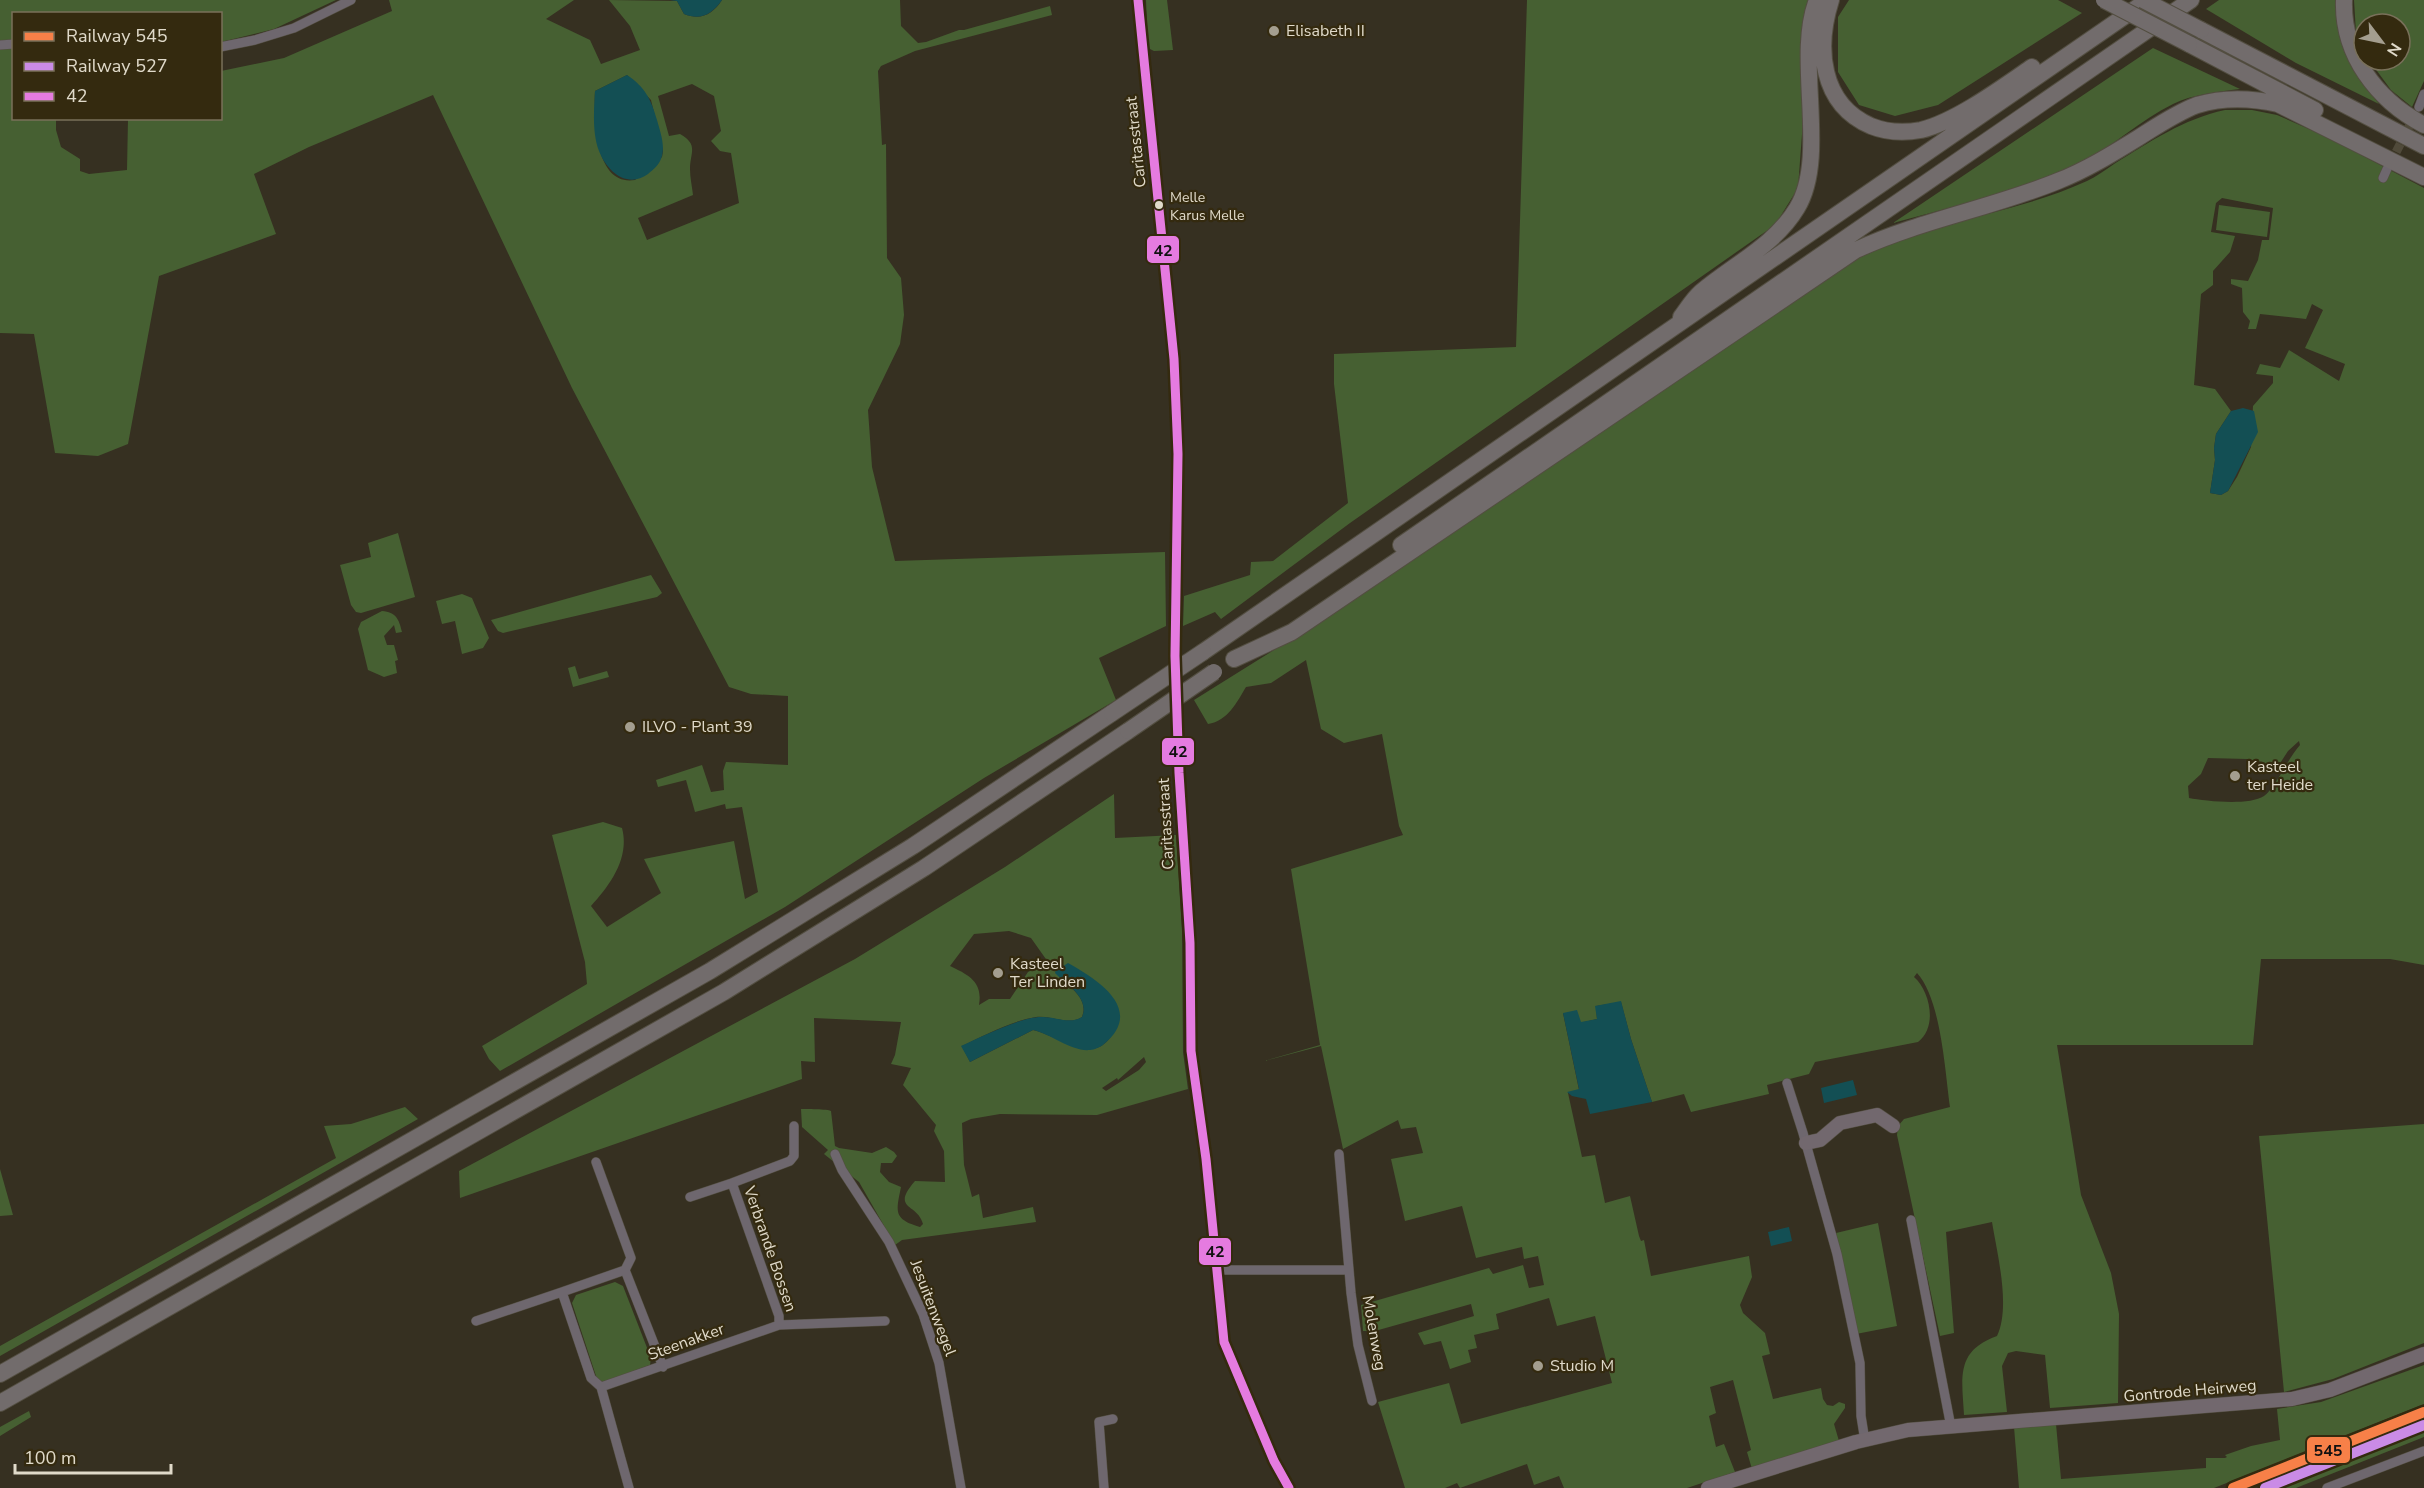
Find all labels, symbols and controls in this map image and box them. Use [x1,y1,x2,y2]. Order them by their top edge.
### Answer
legend [12,12,222,120]
north arrow [2352,12,2412,72]
place label: Elisabeth II [1286,20,1365,42]
text: Railway 545 [66,24,168,48]
marker: Elisabeth II [1267,24,1281,38]
text: N [2381,39,2406,60]
text: Railway 527 [66,54,168,78]
text: 42 [66,84,88,108]
street label: Caritasstraat [1120,95,1152,189]
place label: Melle Karus Melle [1170,188,1244,225]
marker: Melle Karus Melle [1153,199,1165,211]
line badge: 42 [1146,235,1180,264]
text: 42 [1153,240,1173,262]
place label: ILVO - Plant 39 [642,716,753,738]
marker: ILVO - Plant 39 [623,720,637,734]
line badge: 42 [1161,737,1195,766]
text: 42 [1168,741,1188,763]
place label: Kasteel ter Heide [2247,756,2313,796]
marker: Kasteel ter Heide [2228,769,2242,783]
street label: Caritasstraat [1153,777,1179,870]
place label: Kasteel Ter Linden [1010,953,1085,993]
marker: Kasteel Ter Linden [991,966,1005,980]
street label: Verbrande Bossen [738,1182,802,1315]
line badge: 42 [1198,1237,1232,1266]
text: 42 [1205,1241,1225,1263]
street label: Jesuitenwegel [904,1256,962,1360]
street label: Molenweg [1357,1294,1391,1372]
street label: Steenakker [645,1318,728,1366]
place label: Studio M [1550,1355,1614,1377]
marker: Studio M [1531,1359,1545,1373]
street label: Gontrode Heirweg [2123,1374,2257,1408]
line badge: 545 [2306,1436,2351,1464]
scale bar [15,1437,171,1475]
text: 545 [2314,1440,2342,1462]
text: 100 m [24,1446,76,1470]

